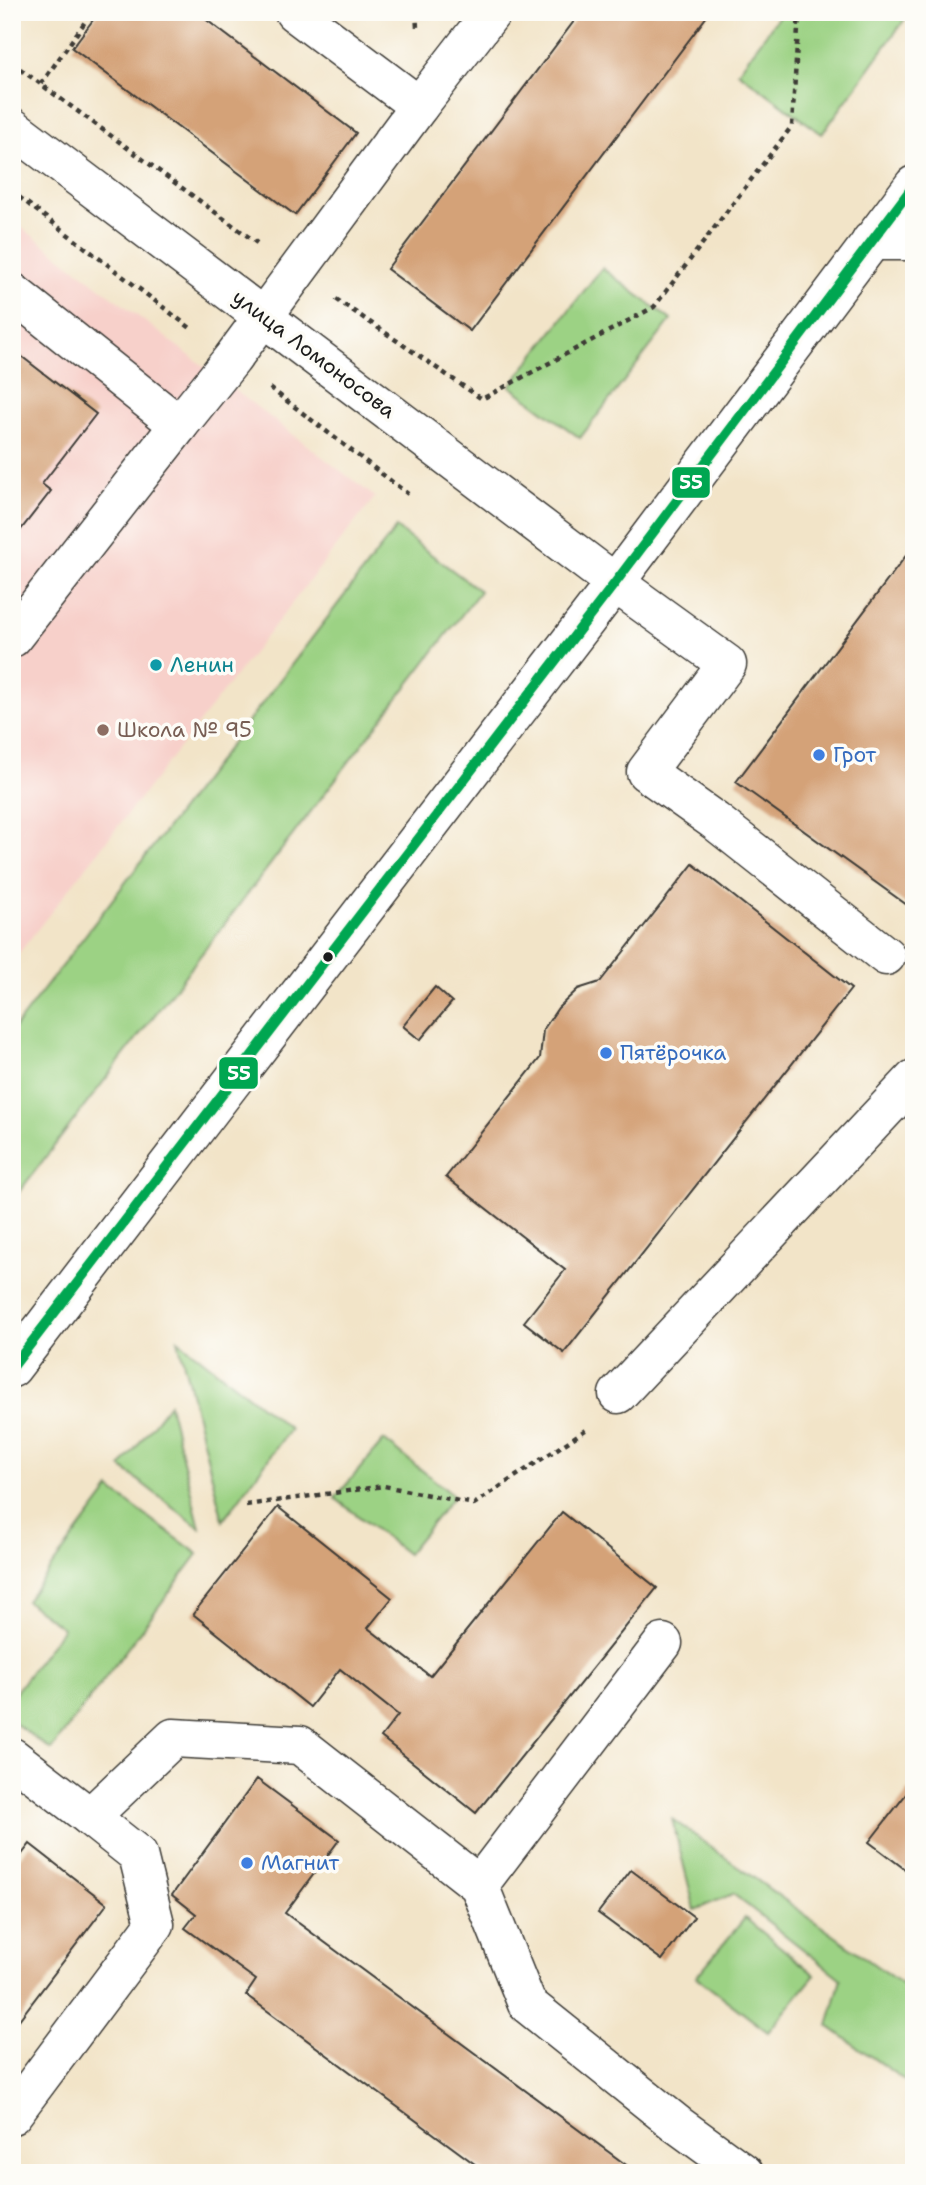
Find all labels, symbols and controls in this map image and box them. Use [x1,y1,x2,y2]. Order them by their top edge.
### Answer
street label: улица Ломоносова [227,283,401,425]
line badge: 55 [671,466,711,499]
text: 55 [679,470,703,495]
place label: Ленин [170,651,234,679]
marker: Ленин [148,657,164,673]
place label: Школа № 95 [117,716,252,744]
marker: Школа № 95 [95,722,111,738]
place label: Грот [833,741,877,769]
marker: Грот [811,747,827,763]
unlabelled marker [321,950,335,964]
place label: Пятёрочка [620,1039,726,1067]
marker: Пятёрочка [598,1045,614,1061]
line badge: 55 [218,1056,259,1090]
text: 55 [227,1061,251,1086]
place label: Магнит [261,1849,340,1877]
marker: Магнит [239,1855,255,1871]

